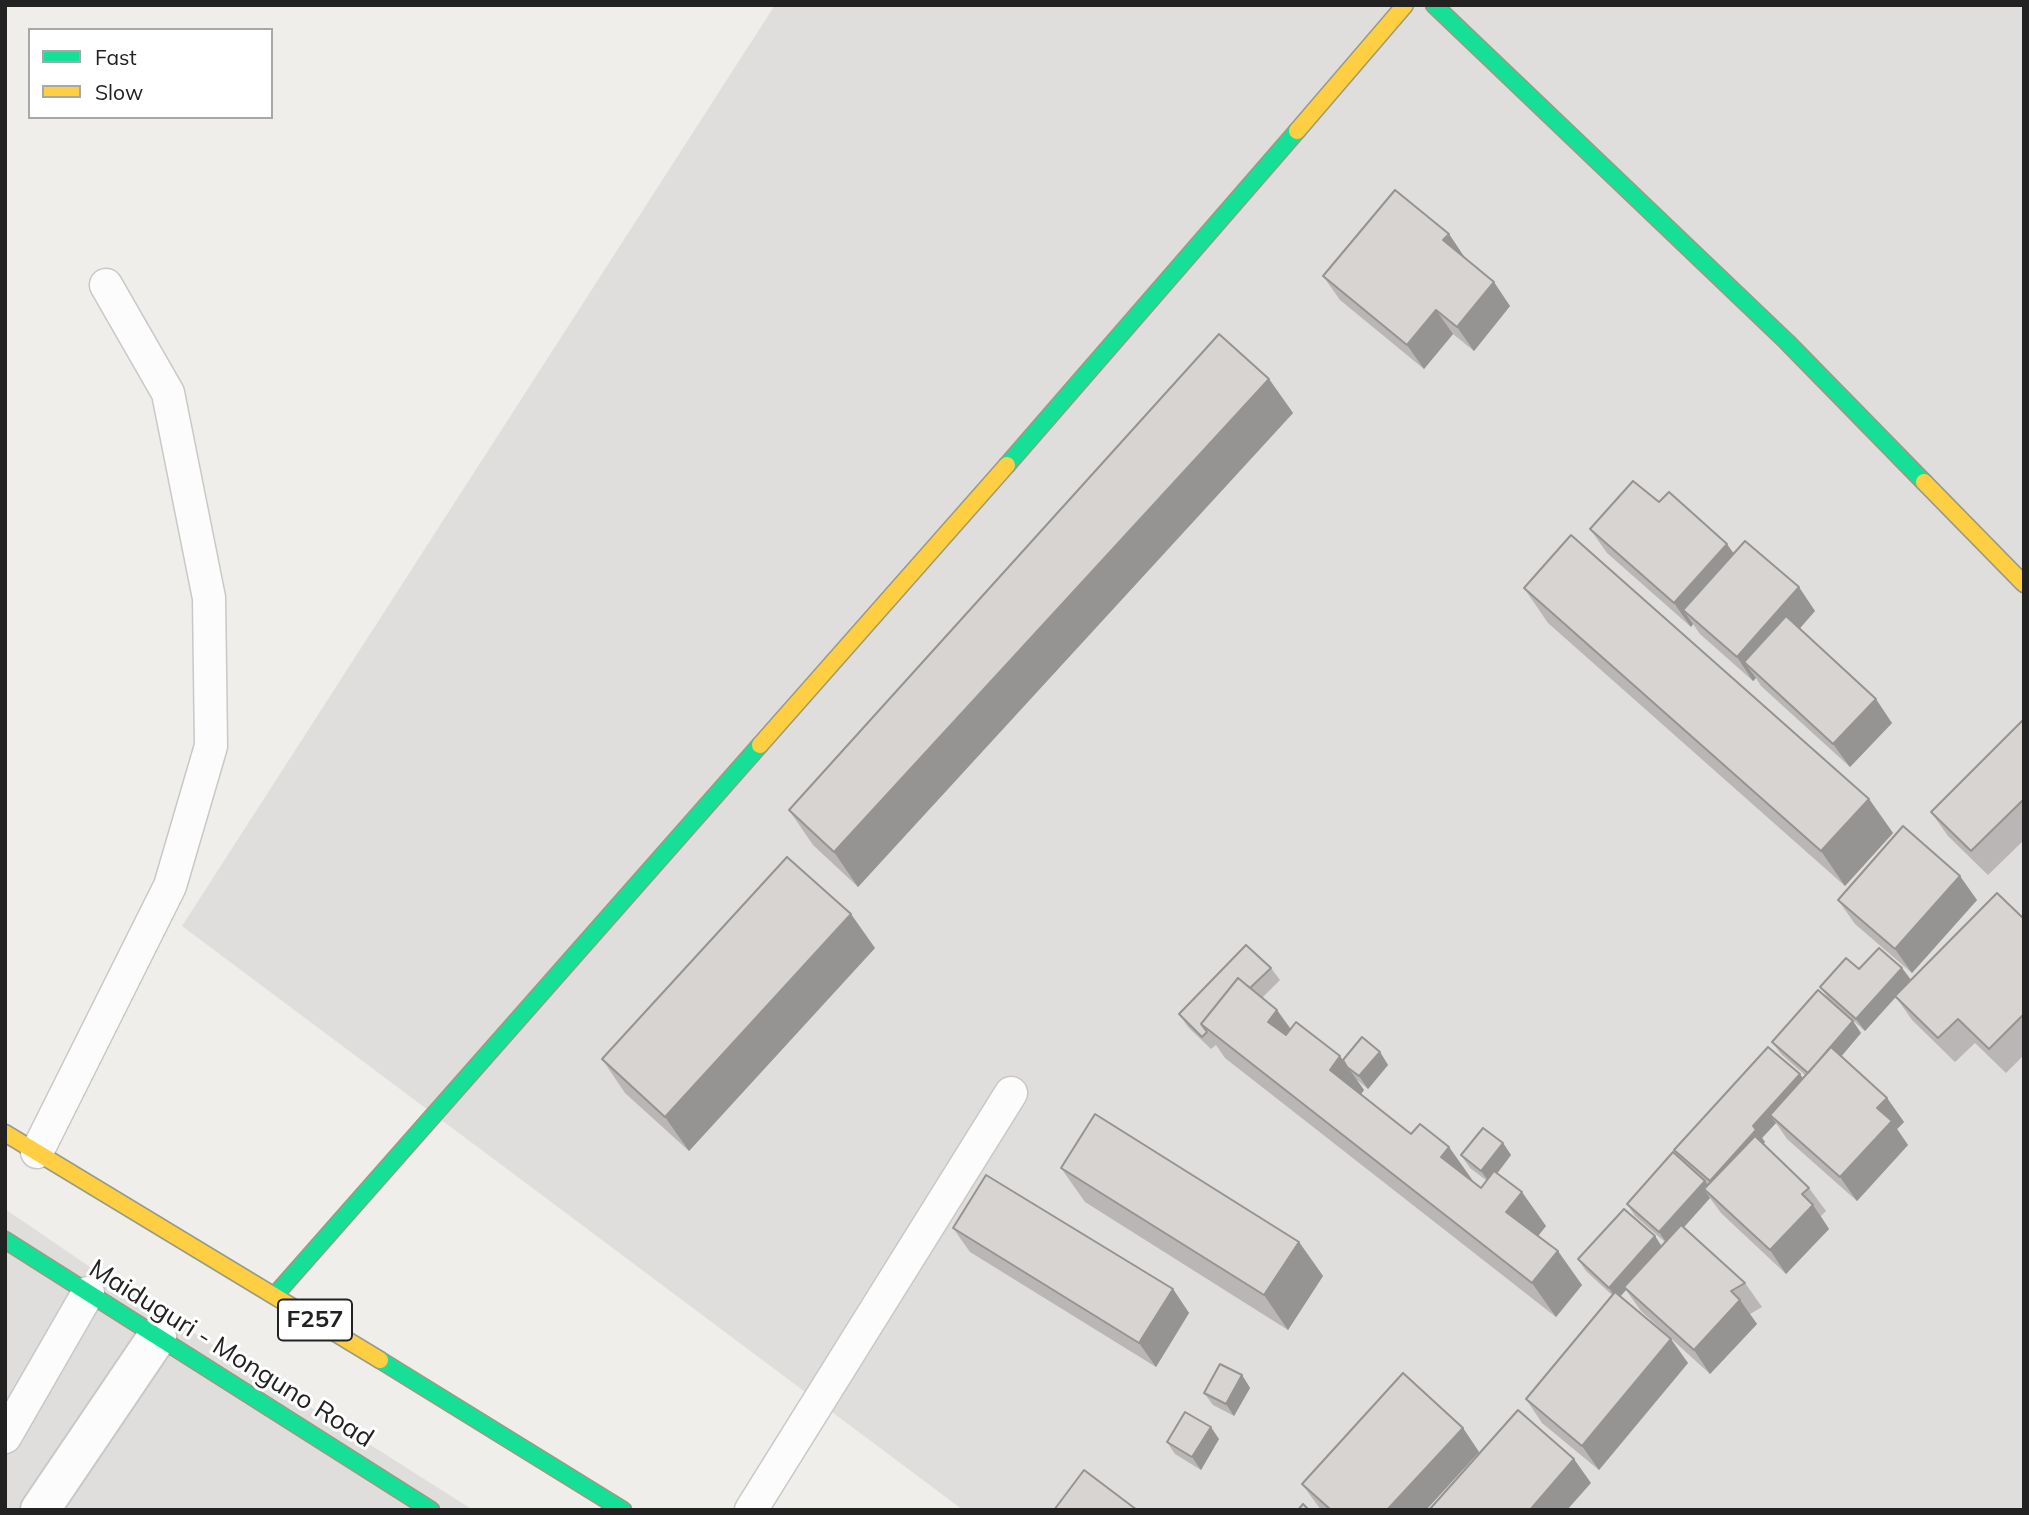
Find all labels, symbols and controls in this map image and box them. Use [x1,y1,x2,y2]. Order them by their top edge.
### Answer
legend [28,28,273,119]
text: Fast [95,44,137,70]
text: Slow [95,79,143,105]
street label: Maiduguri - Monguno Road [83,1253,379,1455]
road number: F257 [278,1300,352,1340]

